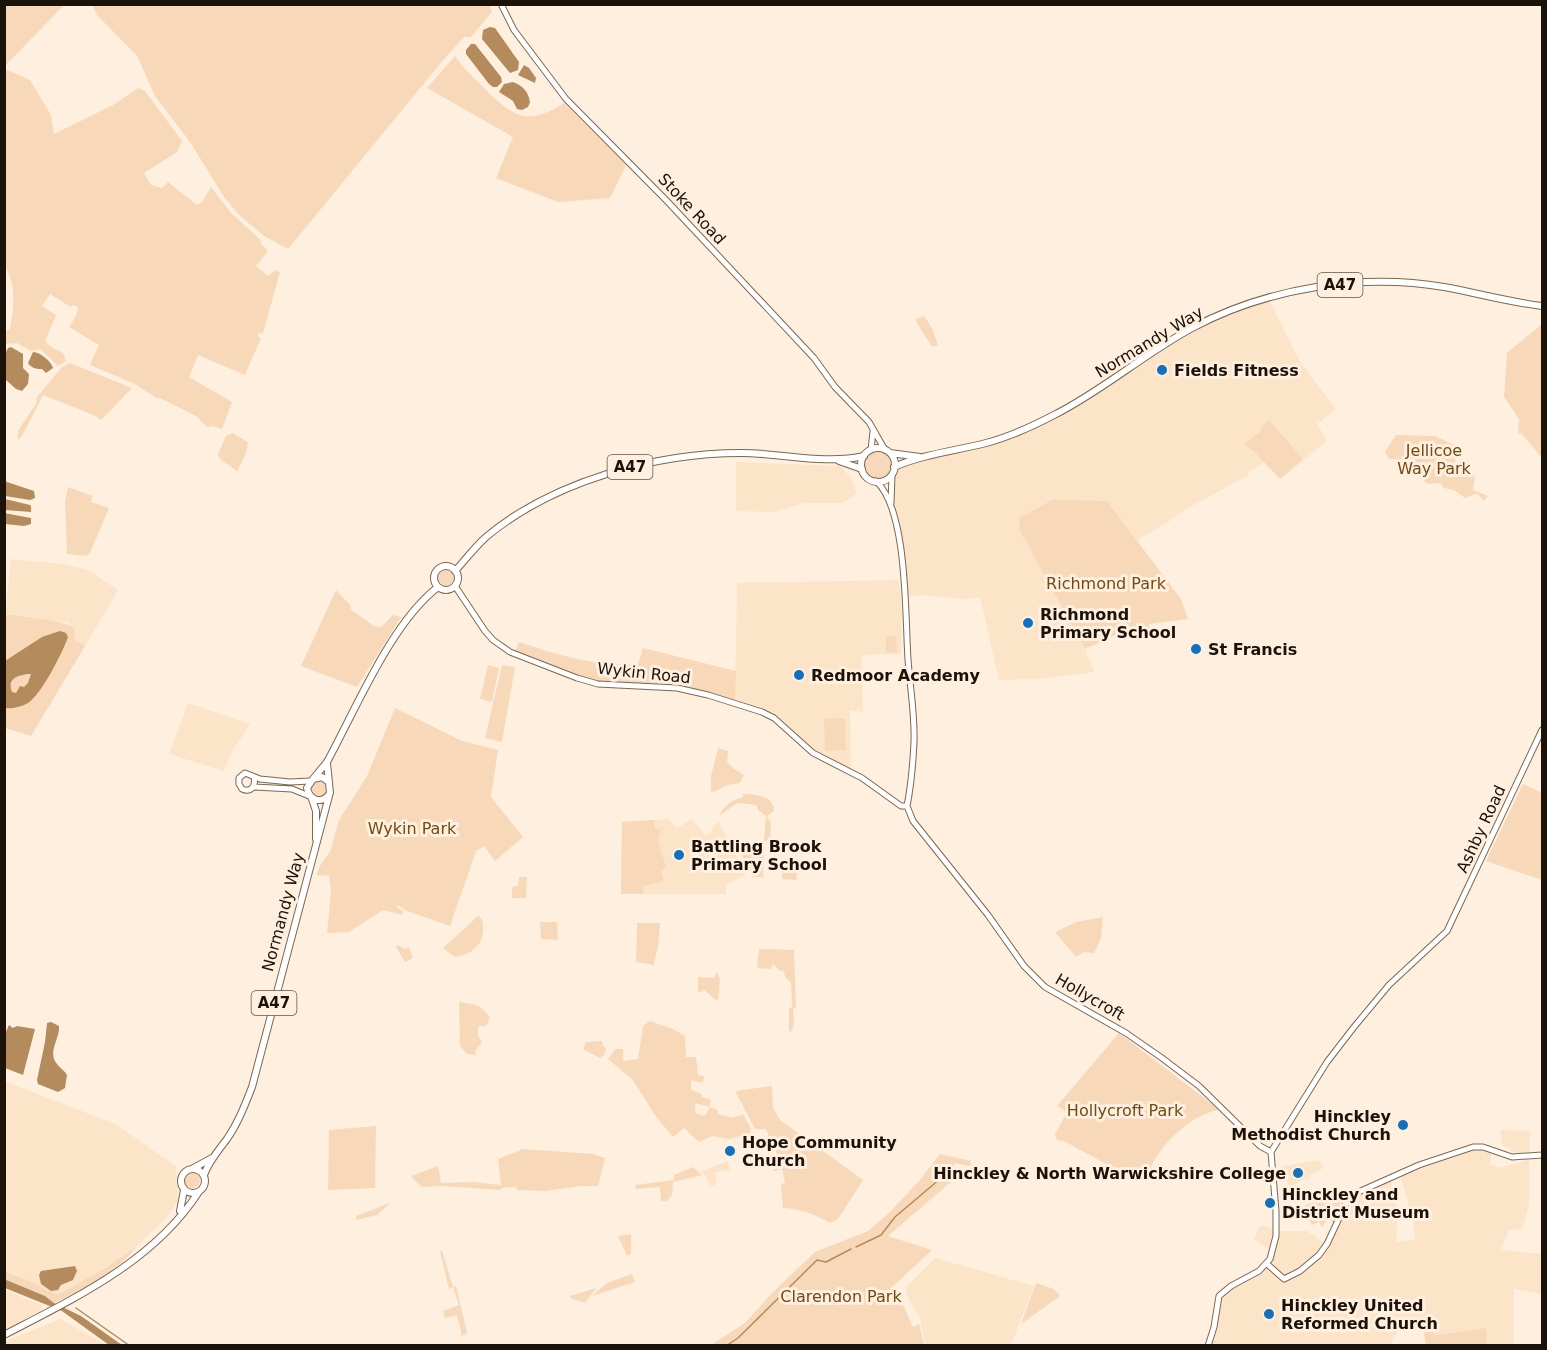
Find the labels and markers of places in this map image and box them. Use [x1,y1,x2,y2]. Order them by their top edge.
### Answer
place label: Fields Fitness [1174,361,1299,380]
marker: Fields Fitness [1155,363,1169,377]
place label: Richmond Primary School [1040,605,1176,642]
marker: Richmond Primary School [1021,616,1035,630]
place label: St Francis [1208,640,1297,659]
marker: St Francis [1189,642,1203,656]
place label: Redmoor Academy [811,666,980,685]
marker: Redmoor Academy [792,668,806,682]
place label: Battling Brook Primary School [691,837,827,874]
marker: Battling Brook Primary School [672,848,686,862]
place label: Hinckley Methodist Church [1231,1107,1392,1144]
marker: Hinckley Methodist Church [1396,1118,1410,1132]
place label: Hope Community Church [742,1133,897,1170]
marker: Hope Community Church [723,1144,737,1158]
place label: Hinckley & North Warwickshire College [933,1164,1286,1183]
marker: Hinckley & North Warwickshire College [1291,1166,1305,1180]
place label: Hinckley and District Museum [1282,1185,1430,1222]
marker: Hinckley and District Museum [1263,1196,1277,1210]
place label: Hinckley United Reformed Church [1281,1296,1438,1333]
marker: Hinckley United Reformed Church [1262,1307,1276,1321]

